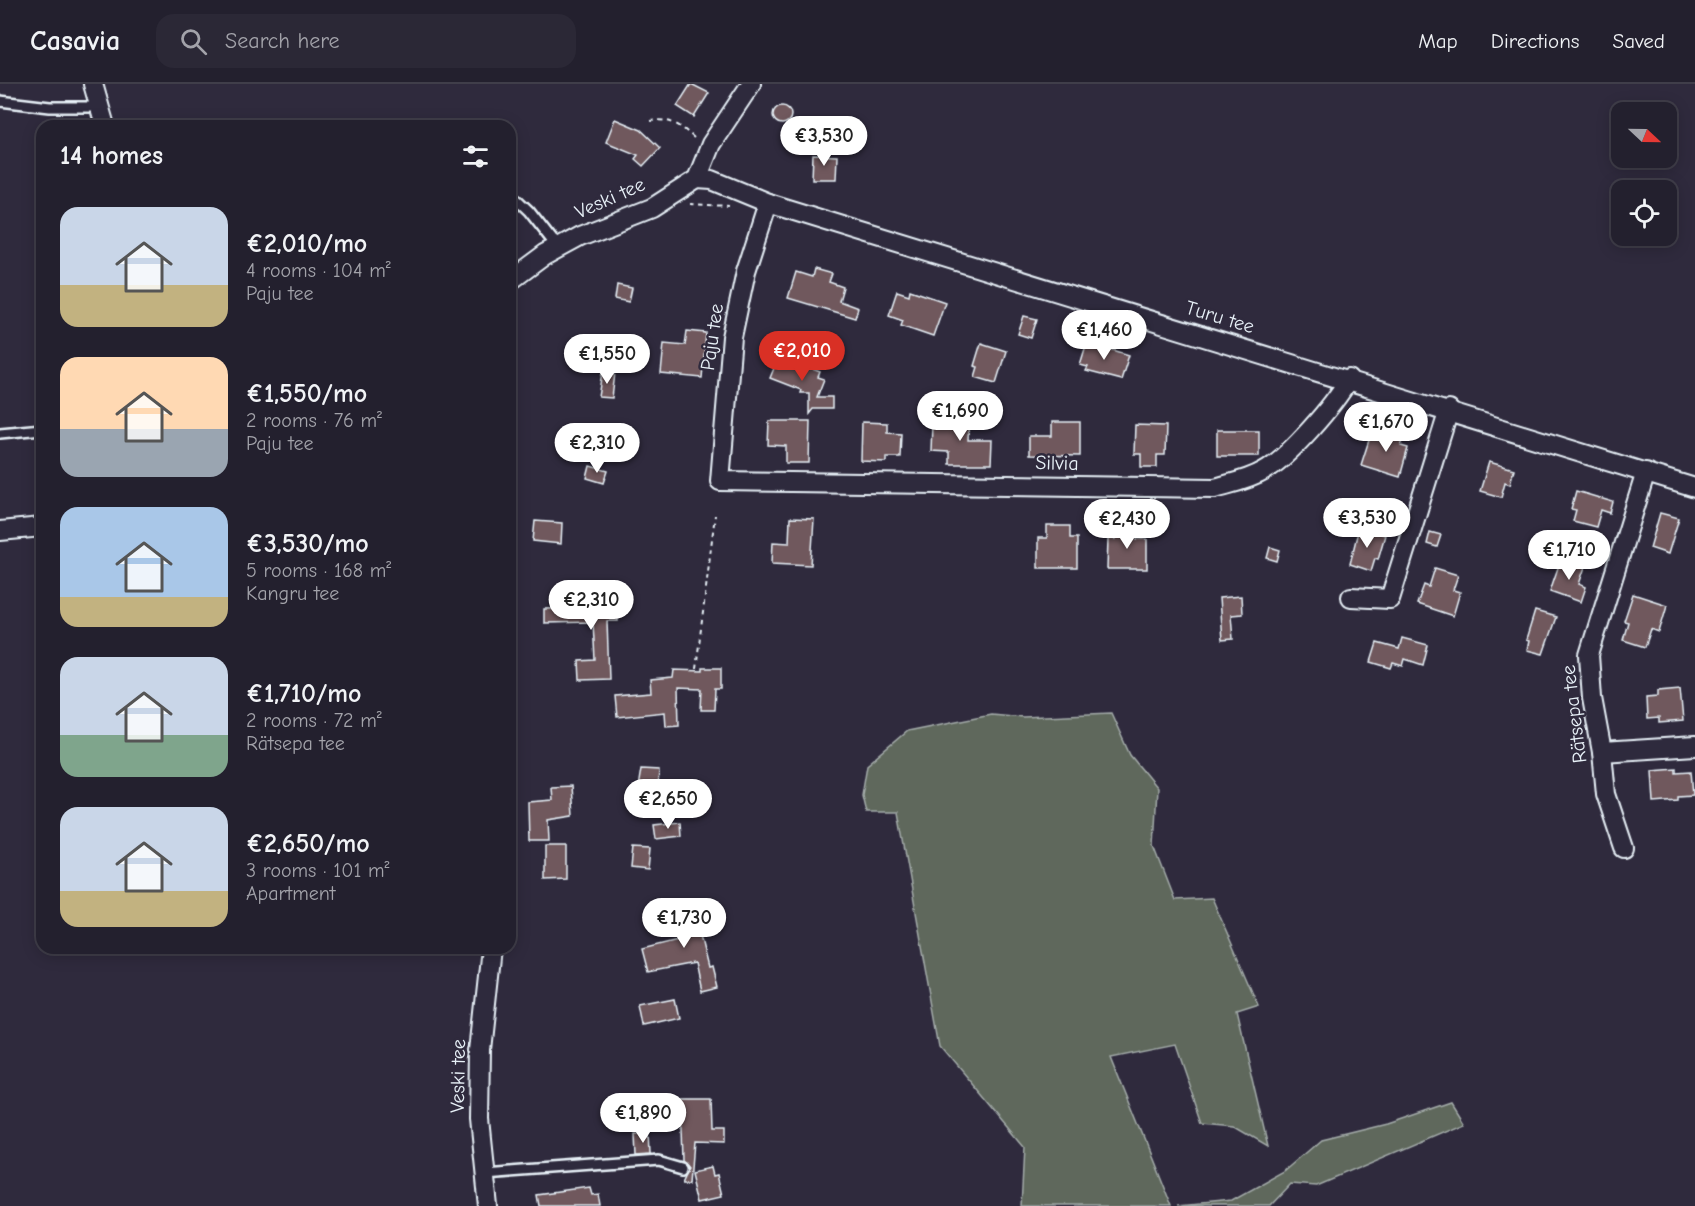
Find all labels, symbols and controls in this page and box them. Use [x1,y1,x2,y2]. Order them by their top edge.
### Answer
search box [156,14,576,68]
text: Casavia [30,25,120,57]
icon: search [177,25,210,58]
text: Search here [225,28,340,54]
text: Map [1418,29,1458,53]
text: Directions [1491,29,1580,53]
text: Saved [1613,29,1665,53]
north arrow [1611,102,1677,168]
map controls [1611,102,1677,246]
pin: €3,530 [775,116,873,167]
text: €3,530 [794,124,854,147]
icon: filters [459,140,492,173]
text: 14 homes [60,141,163,171]
street label: Veski tee [572,172,648,224]
button: locate [1611,180,1677,246]
text: €2,010/mo [246,229,367,259]
icon: home [108,231,180,303]
text: 4 rooms · 104 m² [246,259,391,282]
text: Paju tee [246,282,313,305]
street label: Turu tee [1183,296,1257,338]
street label: Paju tee [696,302,728,372]
pin: €1,460 [1055,310,1153,361]
text: €1,460 [1076,318,1132,341]
pin: €2,010 [753,331,851,382]
pin: €1,550 [558,334,656,385]
text: €2,010 [773,339,831,362]
text: €1,550 [578,342,636,365]
text: €1,550/mo [246,379,367,409]
icon: home [108,381,180,453]
pin: €1,690 [911,391,1009,442]
text: €1,690 [931,399,989,422]
pin: €1,670 [1337,402,1435,453]
text: 2 rooms · 76 m² [246,409,382,432]
text: €1,670 [1358,410,1414,433]
pin: €2,310 [548,423,646,474]
text: €2,310 [569,431,625,454]
text: Paju tee [246,432,313,455]
street label: Silvia [1035,451,1079,475]
pin: €3,530 [1318,498,1416,549]
pin: €2,430 [1078,499,1176,550]
text: €3,530 [1337,506,1397,529]
text: €2,430 [1098,507,1156,530]
text: €3,530/mo [246,529,369,559]
pin: €1,710 [1520,530,1618,581]
icon: home [108,531,180,603]
text: €1,710 [1542,538,1596,561]
text: 5 rooms · 168 m² [246,559,391,582]
pin: €2,310 [542,580,640,631]
text: Kangru tee [246,582,339,605]
text: €2,310 [563,588,619,611]
street label: Rätsepa tee [1557,664,1591,764]
text: €1,710/mo [246,679,361,709]
icon: home [108,681,180,753]
text: 2 rooms · 72 m² [246,709,382,732]
text: Rätsepa tee [246,732,345,755]
pin: €2,650 [619,779,717,830]
text: €2,650 [638,787,698,810]
text: €2,650/mo [246,829,370,859]
icon: home [108,831,180,903]
text: 3 rooms · 101 m² [246,859,390,882]
text: Apartment [246,882,336,905]
pin: €1,730 [635,898,733,949]
text: €1,730 [656,906,712,929]
street label: Veski tee [446,1039,470,1113]
pin: €1,890 [594,1093,692,1144]
text: €1,890 [614,1101,672,1124]

